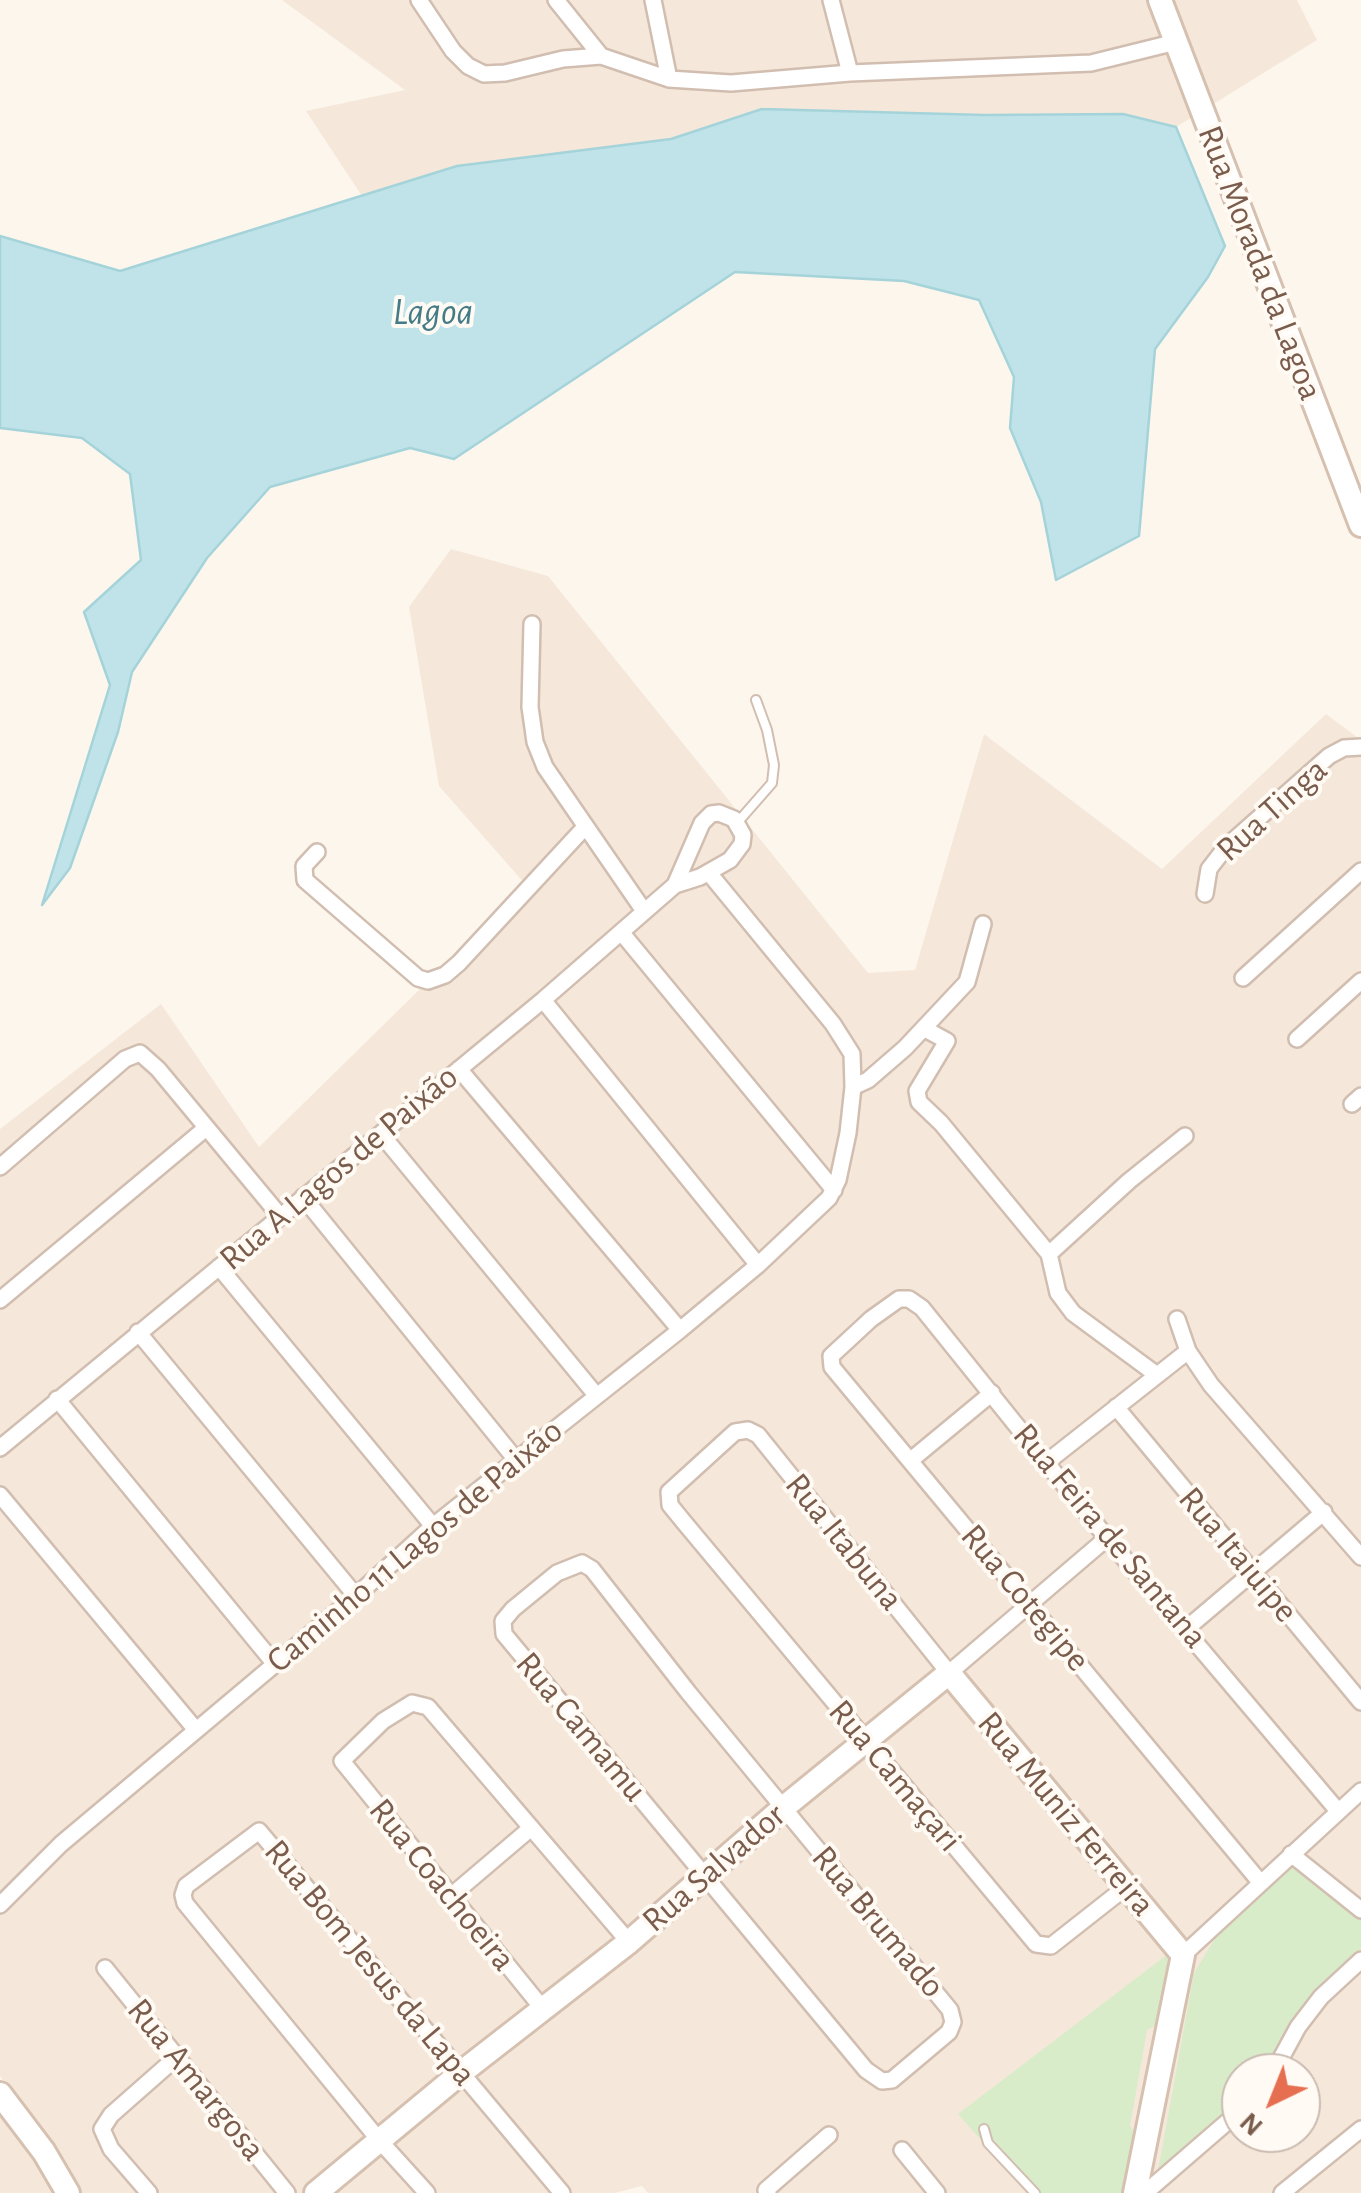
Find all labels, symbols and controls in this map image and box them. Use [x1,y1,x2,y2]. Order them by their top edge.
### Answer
street label: Rua Morada da Lagoa [1188,120,1332,406]
water label: Lagoa [393,290,473,336]
street label: Rua Tinga [1208,749,1336,871]
street label: Rua A Lagos de Paixão [211,1056,467,1280]
street label: Caminho 11 Lagos de Paixão [259,1410,571,1682]
street label: Rua Feira de Santana [1004,1415,1216,1657]
street label: Rua Itabuna [776,1465,912,1619]
street label: Rua Itaiuipe [1169,1479,1307,1631]
street label: Rua Cotegipe [951,1516,1099,1680]
street label: Rua Camamu [506,1644,656,1810]
street label: Rua Camaçari [819,1691,971,1861]
street label: Rua Muniz Ferreira [968,1703,1164,1925]
street label: Rua Coachoeira [360,1790,524,1980]
street label: Rua Salvador [634,1794,794,1942]
street label: Rua Bom Jesus da Lapa [255,1831,485,2095]
street label: Rua Brumado [802,1838,954,2006]
street label: Rua Amargosa [118,1990,274,2170]
north arrow [1221,2053,1321,2153]
text: N [1235,2107,1269,2140]

